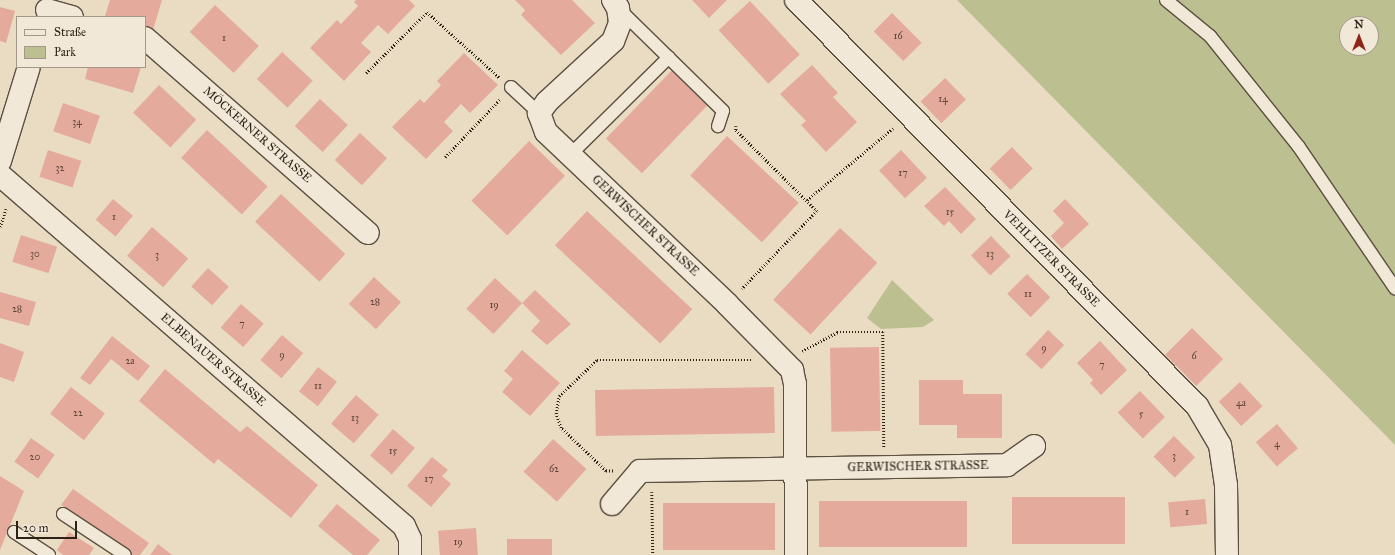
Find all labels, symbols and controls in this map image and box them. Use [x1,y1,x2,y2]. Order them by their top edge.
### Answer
legend [16,16,146,68]
north arrow [1339,16,1379,56]
text: N [1354,18,1364,31]
text: Straße [54,25,86,39]
house number: 16 [893,31,903,43]
house number: 1 [222,33,226,45]
text: Park [54,45,76,59]
street label: MÖCKERNER STRASSE [200,84,314,186]
house number: 14 [938,94,948,106]
house number: 34 [72,117,82,129]
house number: 32 [56,163,64,175]
house number: 17 [898,168,908,180]
street label: GERWISCHER STRASSE [589,173,701,279]
house number: 15 [946,207,954,219]
street label: VEHLITZER STRASSE [1000,208,1102,310]
house number: 1 [112,212,116,224]
house number: 30 [30,249,40,261]
house number: 13 [986,249,994,261]
house number: 3 [155,250,159,262]
house number: 11 [1024,289,1032,301]
house number: 28 [370,297,380,309]
house number: 19 [489,300,499,312]
house number: 28 [12,304,22,316]
street label: ELBENAUER STRASSE [157,310,269,410]
house number: 7 [239,319,245,331]
house number: 9 [1041,343,1047,355]
house number: 9 [279,350,285,362]
house number: 6 [1191,351,1197,363]
house number: 2a [125,356,135,368]
house number: 7 [1099,360,1105,372]
house number: 11 [314,381,322,393]
house number: 4a [1236,398,1246,410]
house number: 22 [73,408,83,420]
house number: 5 [1139,409,1143,421]
house number: 13 [351,413,359,425]
house number: 4 [1274,439,1280,451]
house number: 15 [389,446,397,458]
house number: 3 [1172,451,1176,463]
house number: 20 [30,452,40,464]
street label: GERWISCHER STRASSE [847,459,989,475]
house number: 62 [549,464,559,476]
house number: 17 [424,474,434,486]
house number: 1 [1185,507,1189,519]
scale bar [18,513,79,539]
text: 20 m [23,521,49,535]
house number: 19 [453,537,463,549]

